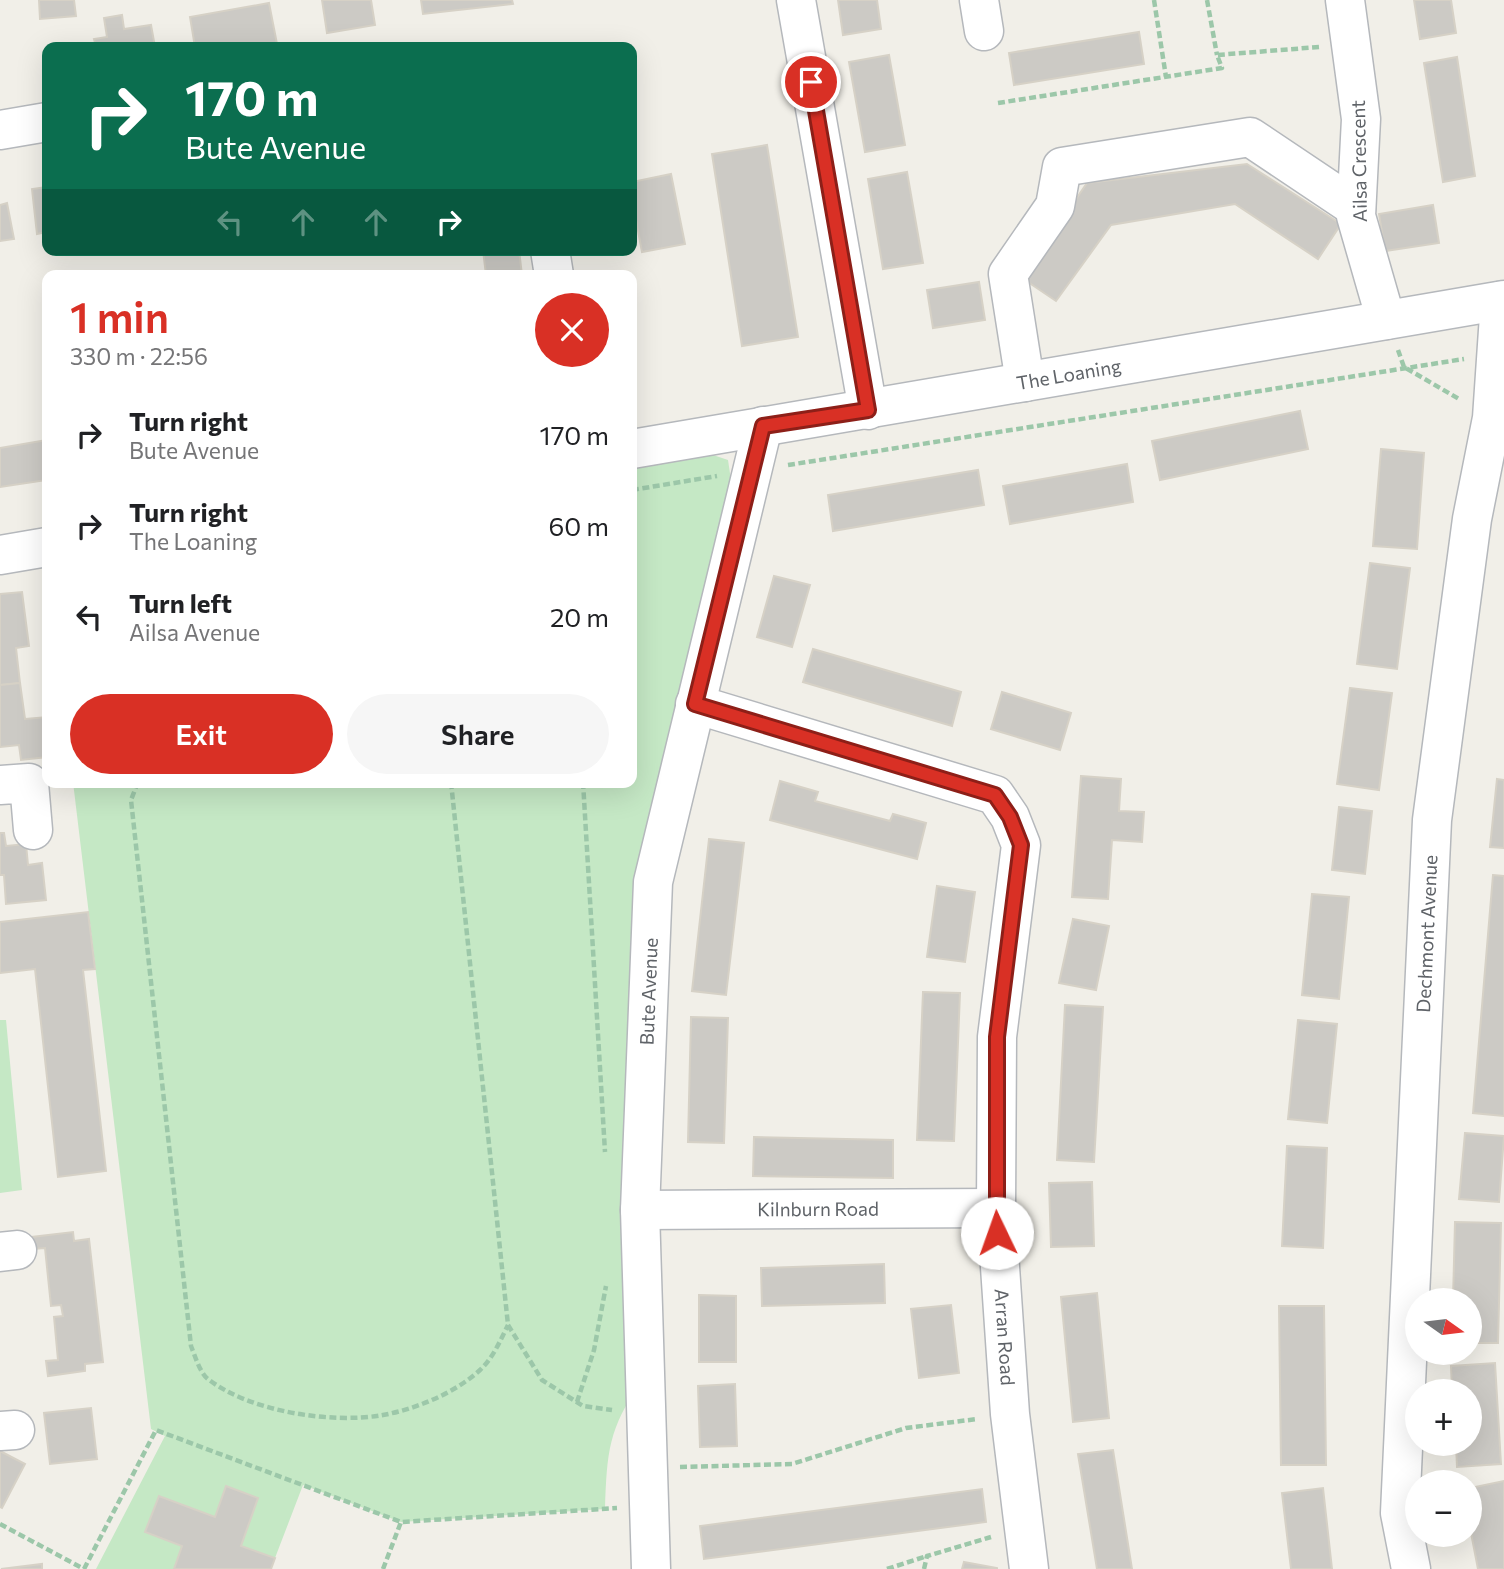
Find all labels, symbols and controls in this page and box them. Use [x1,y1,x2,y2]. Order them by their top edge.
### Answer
pin [781,52,841,112]
icon: arrive [792,63,830,101]
text: 170 m [185,66,318,126]
icon: right [70,70,161,161]
street label: Ailsa Crescent [1346,100,1371,222]
text: Bute Avenue [185,126,366,166]
icon: left [211,203,249,241]
icon: ahead [284,203,322,241]
icon: ahead [357,203,395,241]
icon: right [430,203,468,241]
text: 1 min [70,290,169,342]
button: close [535,293,609,367]
text: 330 m · 22:56 [70,342,208,370]
street label: The Loaning [1014,354,1123,394]
text: Turn right [129,405,248,436]
icon: right [70,416,108,454]
text: 170 m [540,419,609,450]
text: Bute Avenue [129,436,259,464]
text: Turn right [129,496,248,527]
icon: right [70,507,108,545]
text: 60 m [549,510,609,541]
text: The Loaning [129,527,257,555]
text: Turn left [129,587,232,618]
icon: left [70,598,108,636]
text: 20 m [550,601,609,632]
text: Ailsa Avenue [129,618,260,646]
button: Exit [70,694,333,774]
button: Share [347,694,609,774]
street label: Dechmont Avenue [1411,854,1441,1013]
street label: Bute Avenue [635,937,662,1046]
position arrow [960,1196,1034,1270]
street label: Kilnburn Road [757,1197,879,1220]
street label: Arran Road [991,1288,1020,1386]
north arrow [1405,1288,1482,1365]
map controls [1405,1288,1482,1547]
button: + [1405,1379,1482,1456]
button: − [1405,1470,1482,1547]

